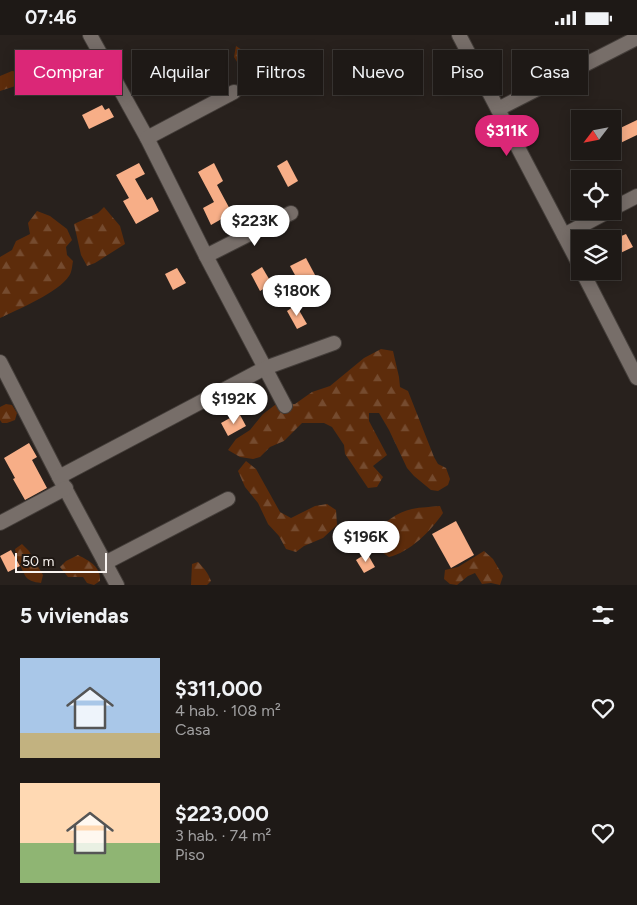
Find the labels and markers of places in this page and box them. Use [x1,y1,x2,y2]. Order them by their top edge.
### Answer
pin: $311K [472,115,542,157]
pin: $223K [220,205,290,247]
pin: $180K [262,275,332,317]
pin: $192K [199,383,269,425]
pin: $196K [331,521,401,563]

